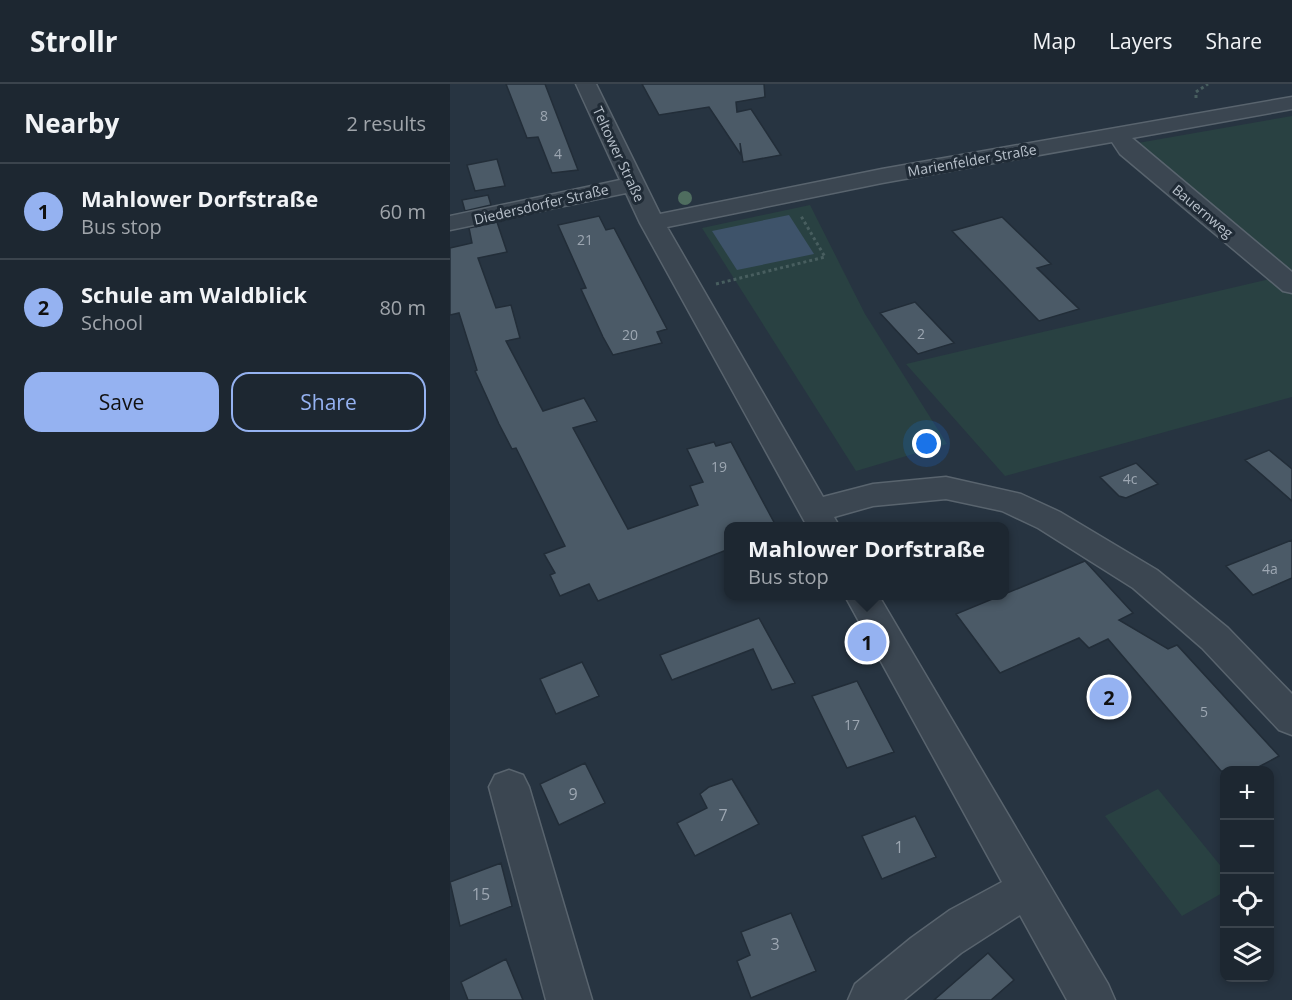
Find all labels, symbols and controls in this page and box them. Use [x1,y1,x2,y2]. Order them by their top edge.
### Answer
text: Strollr [30,22,117,60]
text: Map [1033,27,1076,55]
text: Layers [1109,27,1173,55]
text: Share [1206,27,1262,55]
street label: Teltower Straße [589,103,650,205]
text: Nearby [24,105,119,141]
house number: 8 [540,106,548,125]
text: 2 results [346,110,426,137]
street label: Marienfelder Straße [906,139,1038,181]
house number: 4 [554,144,562,163]
street label: Diedersdorfer Straße [472,179,610,229]
street label: Bauernweg [1169,180,1238,242]
text: Mahlower Dorfstraße [81,183,318,213]
text: 1 [38,198,49,225]
text: 60 m [379,198,426,225]
text: Bus stop [81,213,162,240]
house number: 21 [577,230,593,249]
text: Schule am Waldblick [81,279,307,309]
text: 2 [38,294,49,321]
text: 80 m [379,294,426,321]
text: School [81,309,143,336]
house number: 2 [917,324,925,343]
house number: 20 [622,325,638,344]
button: Save [24,372,219,432]
button: Share [231,372,426,432]
your location [912,429,941,458]
house number: 19 [711,457,727,476]
house number: 4c [1123,469,1138,488]
popup [724,522,1009,600]
text: Mahlower Dorfstraße [748,533,985,563]
house number: 4a [1262,559,1278,578]
text: Bus stop [748,563,829,590]
pin: 1 [848,620,886,664]
pin: 2 [1090,674,1128,720]
house number: 5 [1200,702,1208,721]
house number: 17 [844,715,860,734]
map controls [1220,766,1274,982]
button: + [1220,766,1274,820]
house number: 9 [568,783,578,805]
house number: 7 [718,804,728,826]
button: − [1220,820,1274,874]
house number: 1 [894,836,904,858]
button: locate [1220,874,1274,928]
house number: 15 [472,883,490,905]
button: layers [1220,928,1274,982]
house number: 3 [770,933,780,955]

